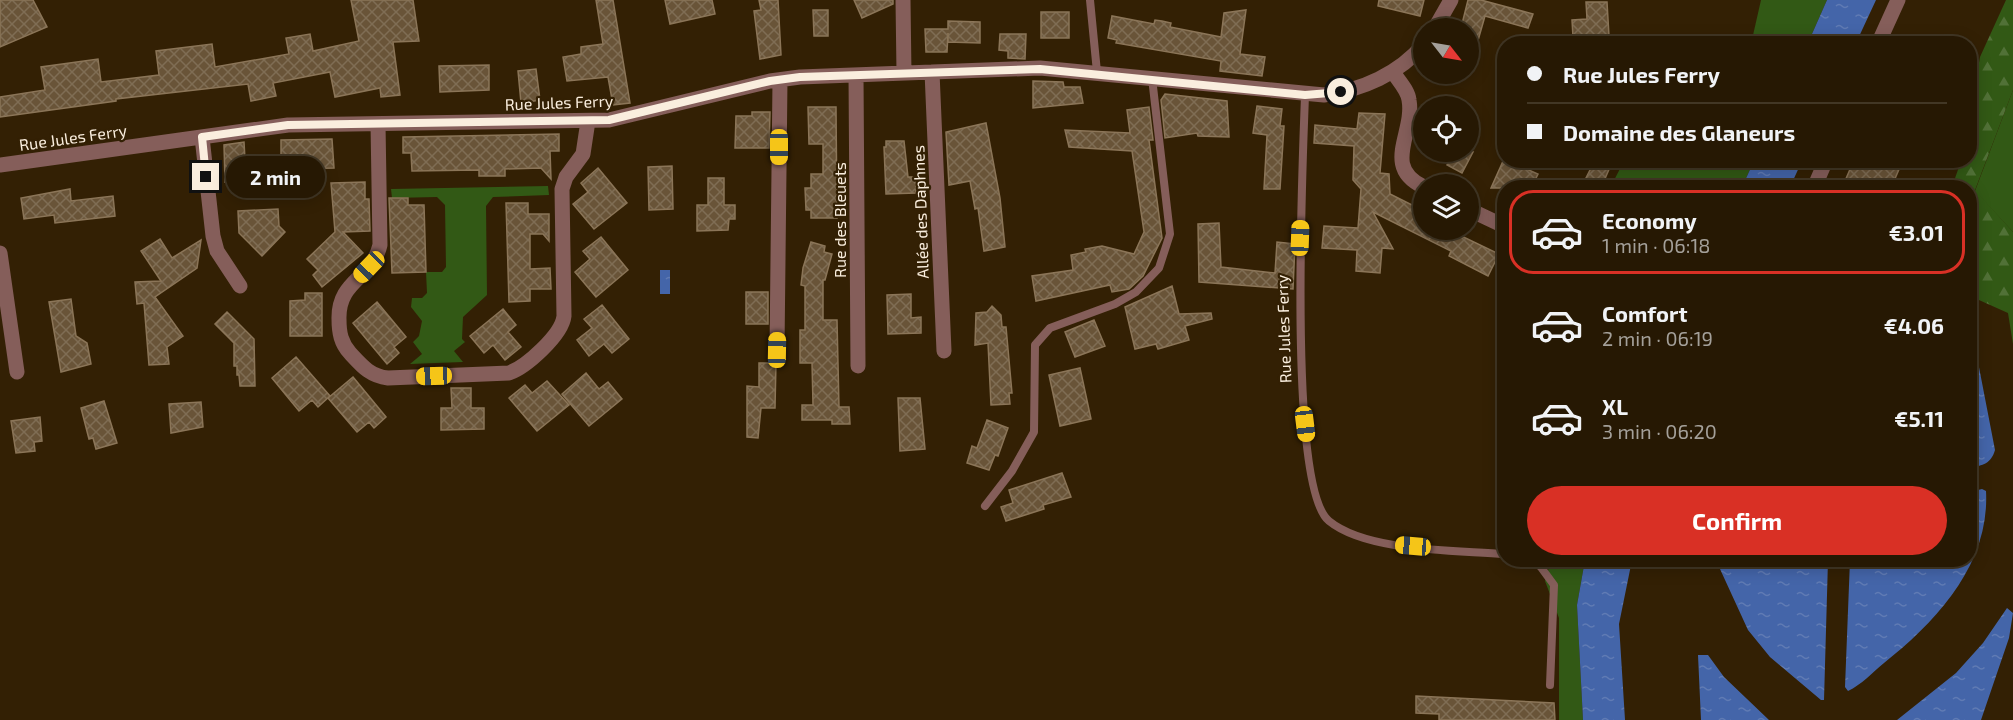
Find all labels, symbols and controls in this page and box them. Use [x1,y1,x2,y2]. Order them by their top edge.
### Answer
north arrow [1413,18,1479,84]
map controls [1413,18,1479,240]
text: Rue Jules Ferry [1563,61,1720,87]
route start [1327,78,1354,105]
street label: Rue Jules Ferry [504,91,614,113]
button: locate [1413,96,1479,162]
text: Domaine des Glaneurs [1563,119,1795,145]
street label: Rue Jules Ferry [18,120,129,154]
car [770,129,788,165]
street label: Allée des Daphnes [908,145,932,279]
callout: 2 min [227,156,326,198]
street label: Rue des Bleuets [830,162,849,278]
route end [192,163,219,190]
text: 2 min [250,165,301,189]
button: layers [1413,174,1479,240]
icon: car [1530,205,1584,259]
text: Economy [1602,207,1697,233]
text: €3.01 [1889,219,1944,245]
car [1290,220,1310,256]
text: 1 min · 06:18 [1602,233,1710,257]
car [350,248,388,286]
street label: Rue Jules Ferry [1272,274,1294,384]
icon: car [1530,298,1584,352]
text: Comfort [1602,300,1687,326]
text: €4.06 [1884,312,1944,338]
text: 2 min · 06:19 [1602,326,1713,350]
car [768,332,786,368]
car [416,366,452,386]
icon: car [1530,391,1584,445]
text: XL [1602,393,1628,419]
car [1294,405,1316,443]
text: €5.11 [1894,405,1944,431]
text: 3 min · 06:20 [1602,419,1717,443]
button: Confirm [1527,486,1947,555]
car [1394,535,1432,557]

